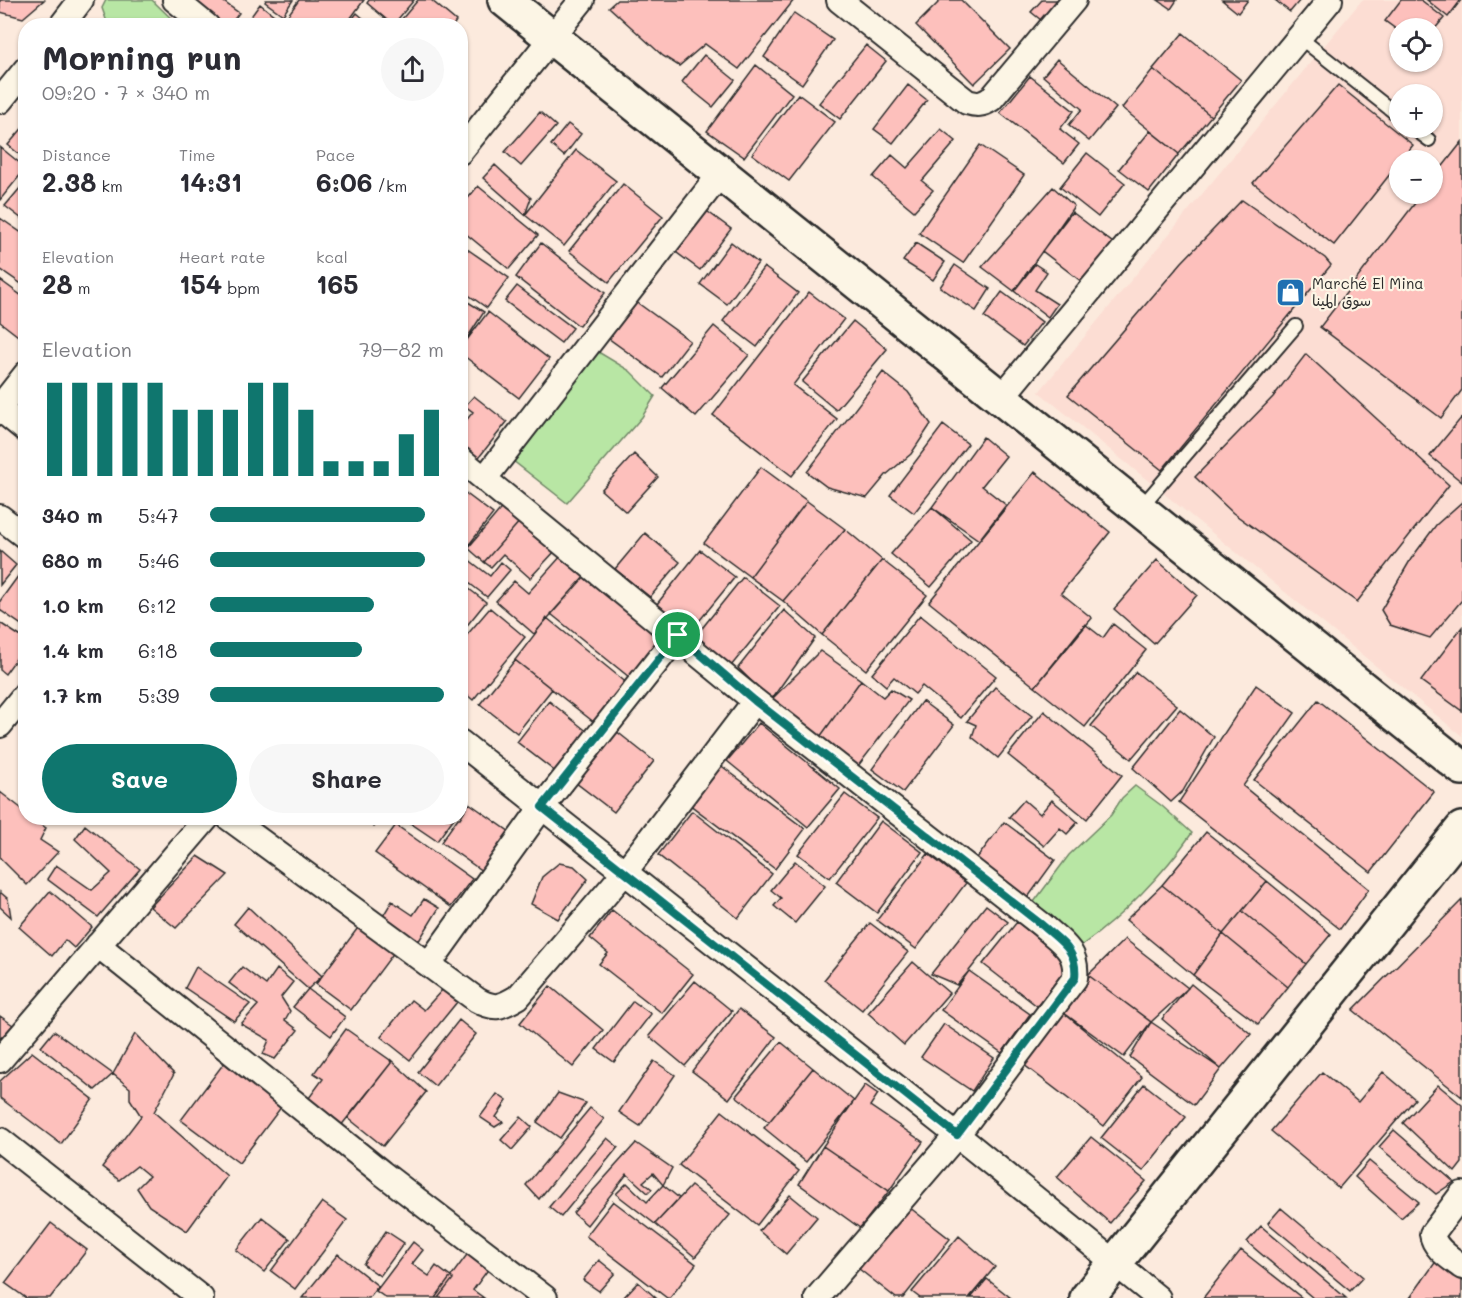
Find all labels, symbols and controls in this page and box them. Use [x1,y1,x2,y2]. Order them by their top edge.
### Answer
map controls [1389,18,1443,204]
button: locate [1389,18,1443,72]
text: Morning run [42,35,242,78]
button: share [381,38,444,101]
text: 09:20 · 7 × 340 m [42,79,210,105]
button: + [1389,84,1443,138]
text: Distance [42,144,111,165]
text: Time [179,144,215,165]
text: Pace [316,144,355,165]
button: − [1389,150,1443,204]
text: 2.38 [42,165,96,199]
text: 14:31 [179,165,242,199]
text: 6:06 [316,165,372,199]
text: km [96,175,123,196]
text: /km [372,175,407,196]
text: Elevation [42,246,114,267]
text: Heart rate [179,246,265,267]
text: kcal [316,246,348,267]
text: 28 [42,267,73,301]
text: 154 [179,267,222,301]
text: 165 [316,267,358,301]
place label: Marché El Mina سوق المينا [1312,273,1424,310]
text: m [73,277,91,298]
text: bpm [222,277,260,298]
shop icon: Marché El Mina سوق المينا [1275,277,1307,309]
text: Elevation [42,336,132,362]
text: 79–82 m [359,336,444,362]
text: 340 m [42,502,103,528]
text: 5:47 [138,502,179,528]
text: 680 m [42,547,102,573]
text: 5:46 [138,547,180,573]
text: 1.0 km [42,592,104,618]
text: 6:12 [138,592,176,618]
pin [652,609,703,660]
icon: arrive [661,618,694,651]
text: 1.4 km [42,637,104,663]
text: 6:18 [138,637,177,663]
text: 1.7 km [42,682,102,708]
text: 5:39 [138,682,179,708]
button: Save [42,744,237,813]
button: Share [249,744,444,813]

